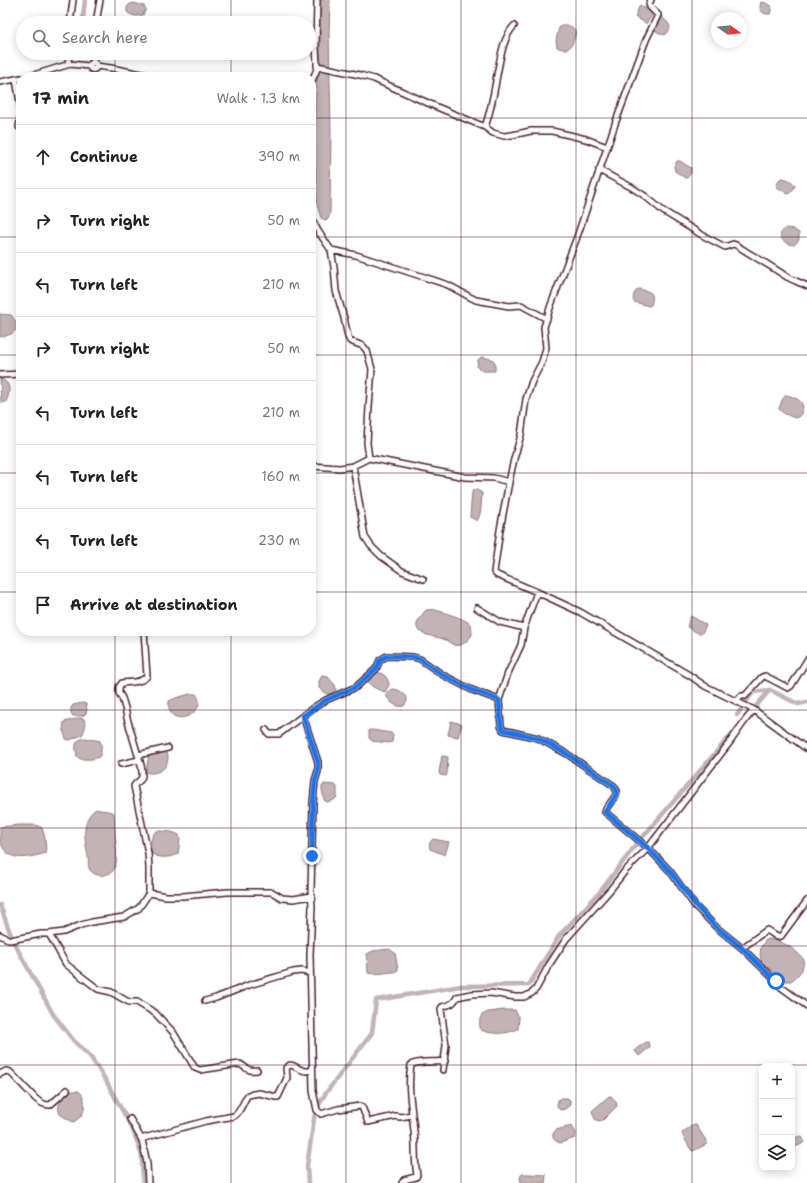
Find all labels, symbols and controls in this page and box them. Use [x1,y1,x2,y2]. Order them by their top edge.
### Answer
north arrow [711,12,747,48]
search box [16,16,316,60]
icon: search [30,27,52,49]
text: Search here [62,28,148,48]
text: 17 min [32,87,89,109]
text: Walk · 1.3 km [217,90,300,107]
icon: ahead [32,146,54,168]
text: Continue [70,147,138,167]
text: 390 m [258,148,300,165]
icon: right [32,210,54,232]
text: Turn right [70,211,150,231]
text: 50 m [267,212,300,229]
icon: left [32,274,54,296]
text: Turn left [70,275,138,295]
text: 210 m [262,276,300,293]
icon: right [32,338,54,360]
text: Turn right [70,339,150,359]
text: 50 m [267,340,300,357]
icon: left [32,402,54,424]
text: Turn left [70,403,138,423]
text: 210 m [262,404,300,421]
icon: left [32,466,54,488]
text: Turn left [70,467,138,487]
text: 160 m [262,468,300,485]
icon: left [32,530,54,552]
text: Turn left [70,531,138,551]
text: 230 m [258,532,300,549]
icon: arrive [32,594,54,616]
text: Arrive at destination [70,595,238,615]
route end [303,847,321,865]
route start [767,972,785,990]
map controls [759,1063,795,1171]
button: + [759,1063,795,1099]
button: − [759,1099,795,1135]
button: layers [759,1135,795,1171]

